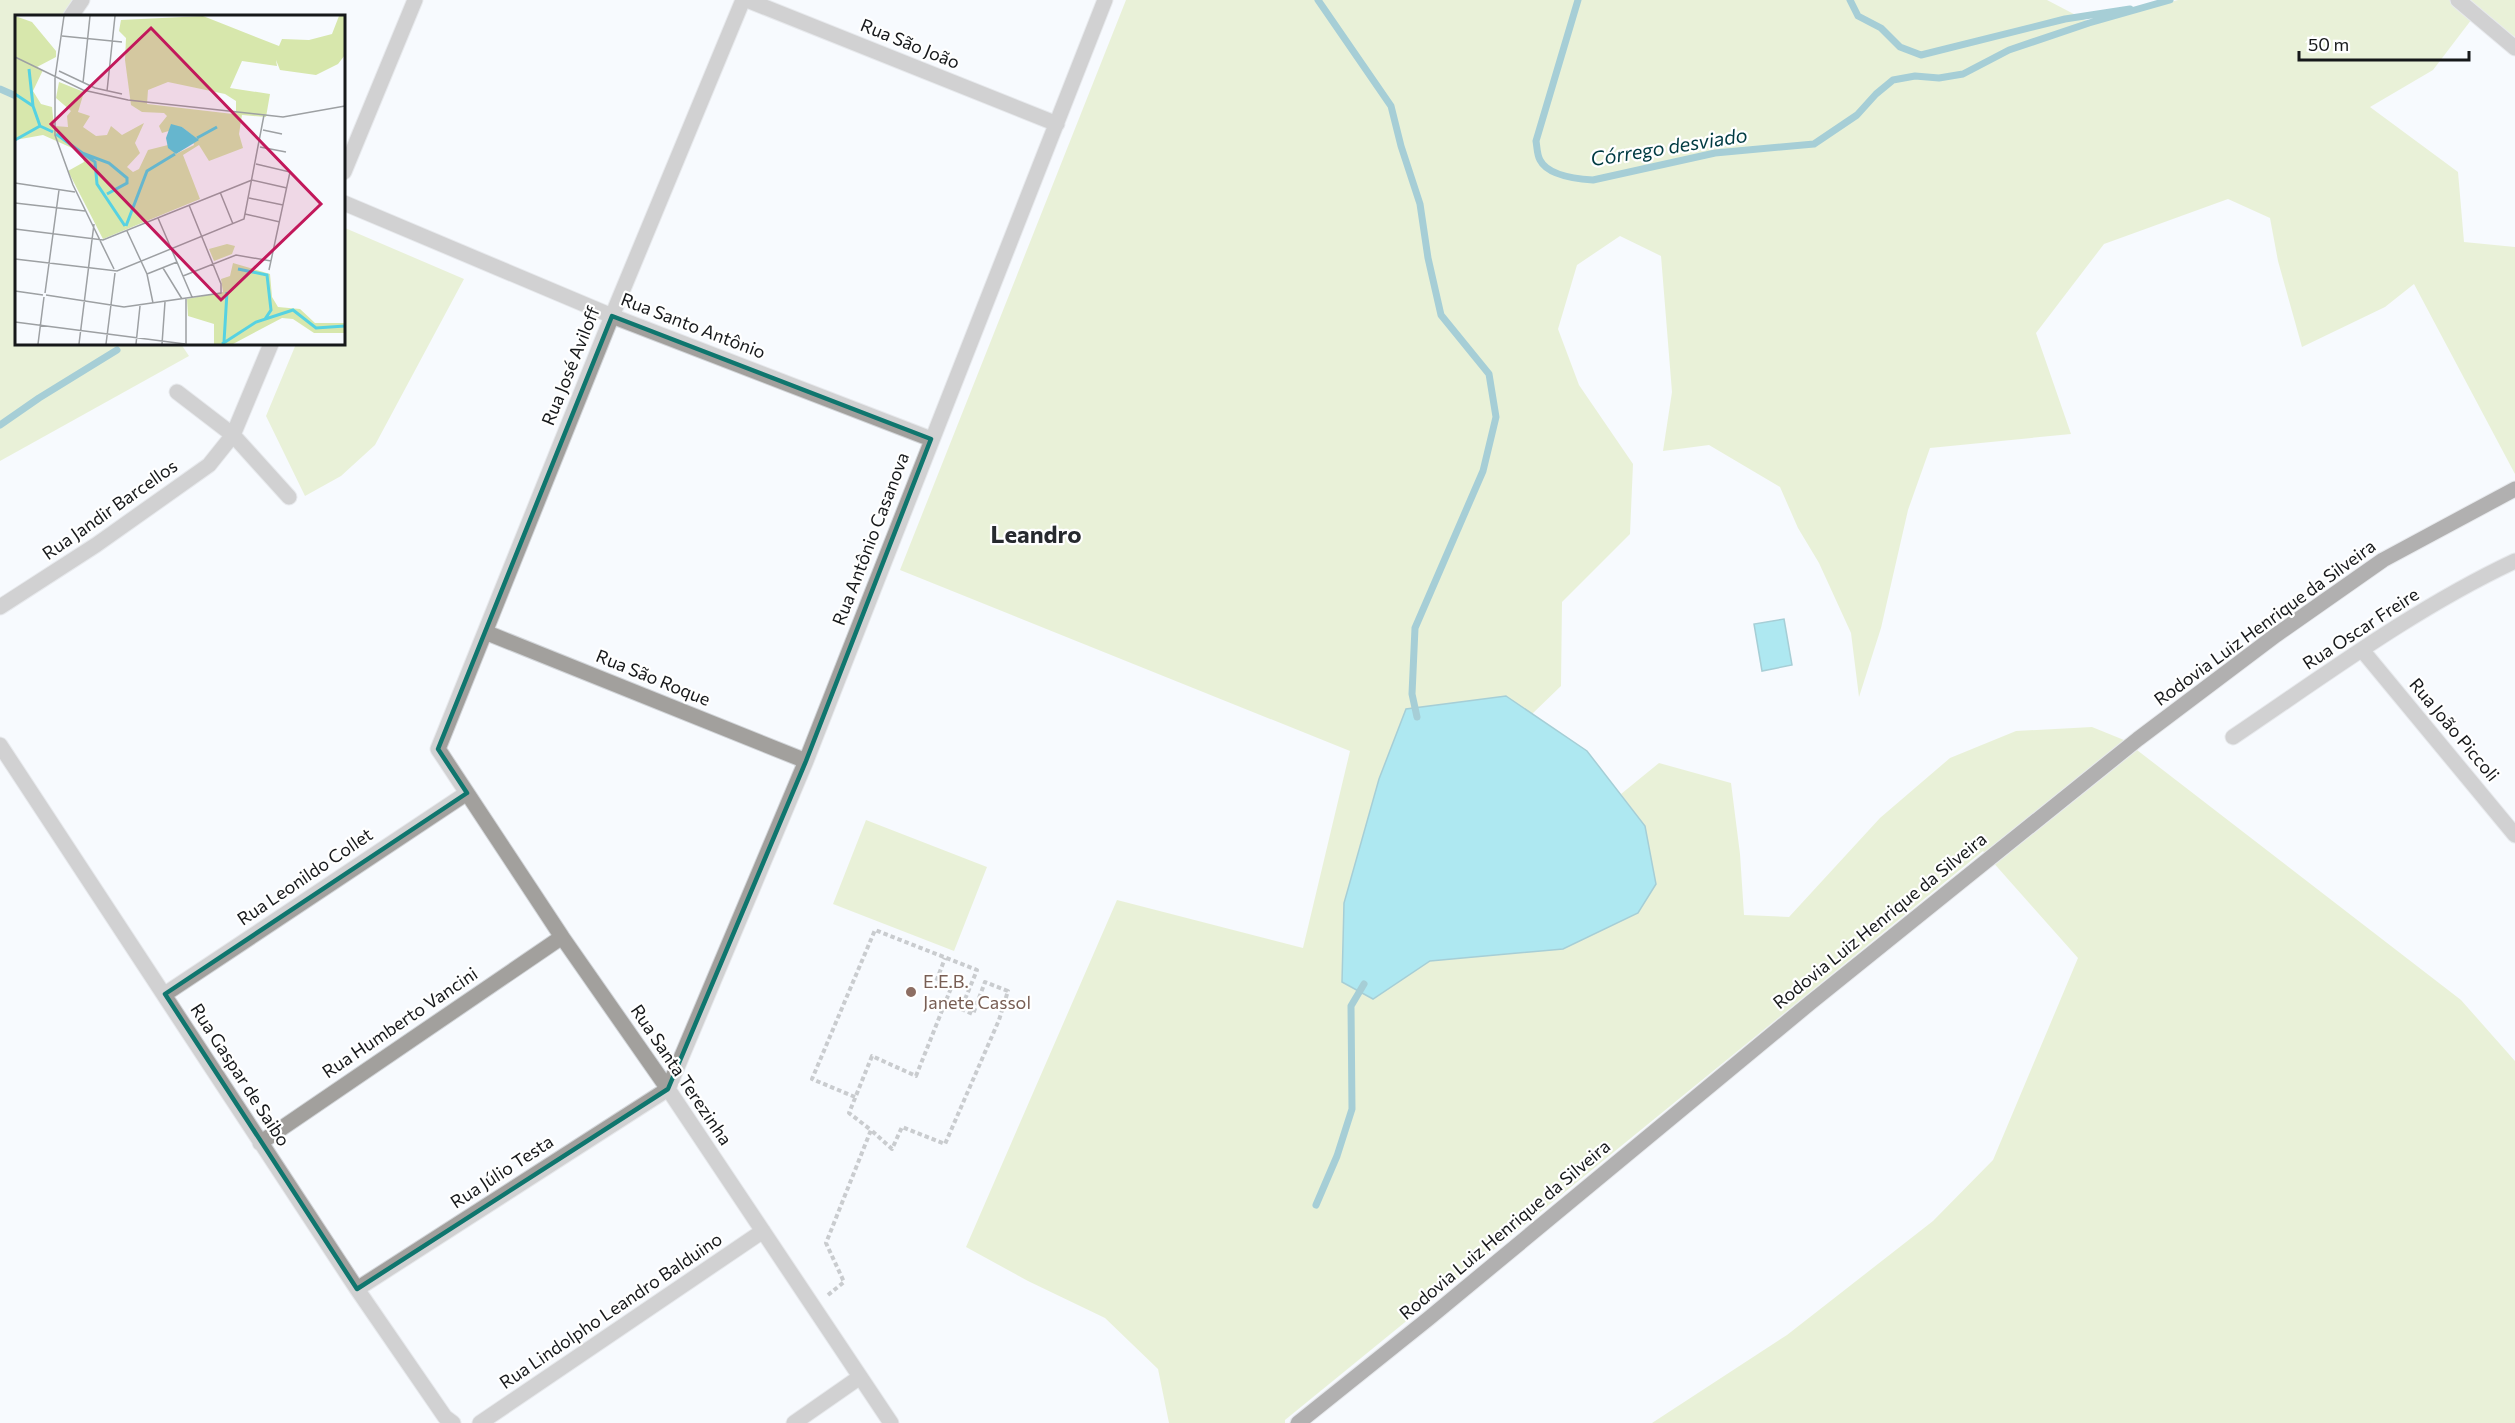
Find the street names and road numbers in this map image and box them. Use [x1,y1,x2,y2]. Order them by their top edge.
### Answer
street label: Rua São João [858,13,963,73]
street label: Rua Santo Antônio [618,287,769,363]
street label: Rua José Aviloff [536,303,604,428]
street label: Rua Antônio Casanova [827,449,913,628]
street label: Rua Jandir Barcellos [38,454,181,564]
street label: Rodovia Luiz Henrique da Silveira [2149,534,2379,710]
street label: Rua Oscar Freire [2298,582,2423,674]
street label: Rua São Roque [593,644,714,710]
street label: Rua João Piccoli [2405,673,2504,785]
street label: Rua Leonildo Collet [233,823,376,930]
street label: Rodovia Luiz Henrique da Silveira [1768,827,1991,1013]
street label: Rua Humberto Vancini [318,962,481,1082]
street label: Rua Gaspar de Saibo [186,999,295,1150]
street label: Rua Santa Terezinha [627,1000,737,1149]
street label: Rua Júlio Testa [446,1130,557,1213]
street label: Rodovia Luiz Henrique da Silveira [1395,1135,1614,1324]
street label: Rua Lindolpho Leandro Balduino [495,1227,726,1393]

